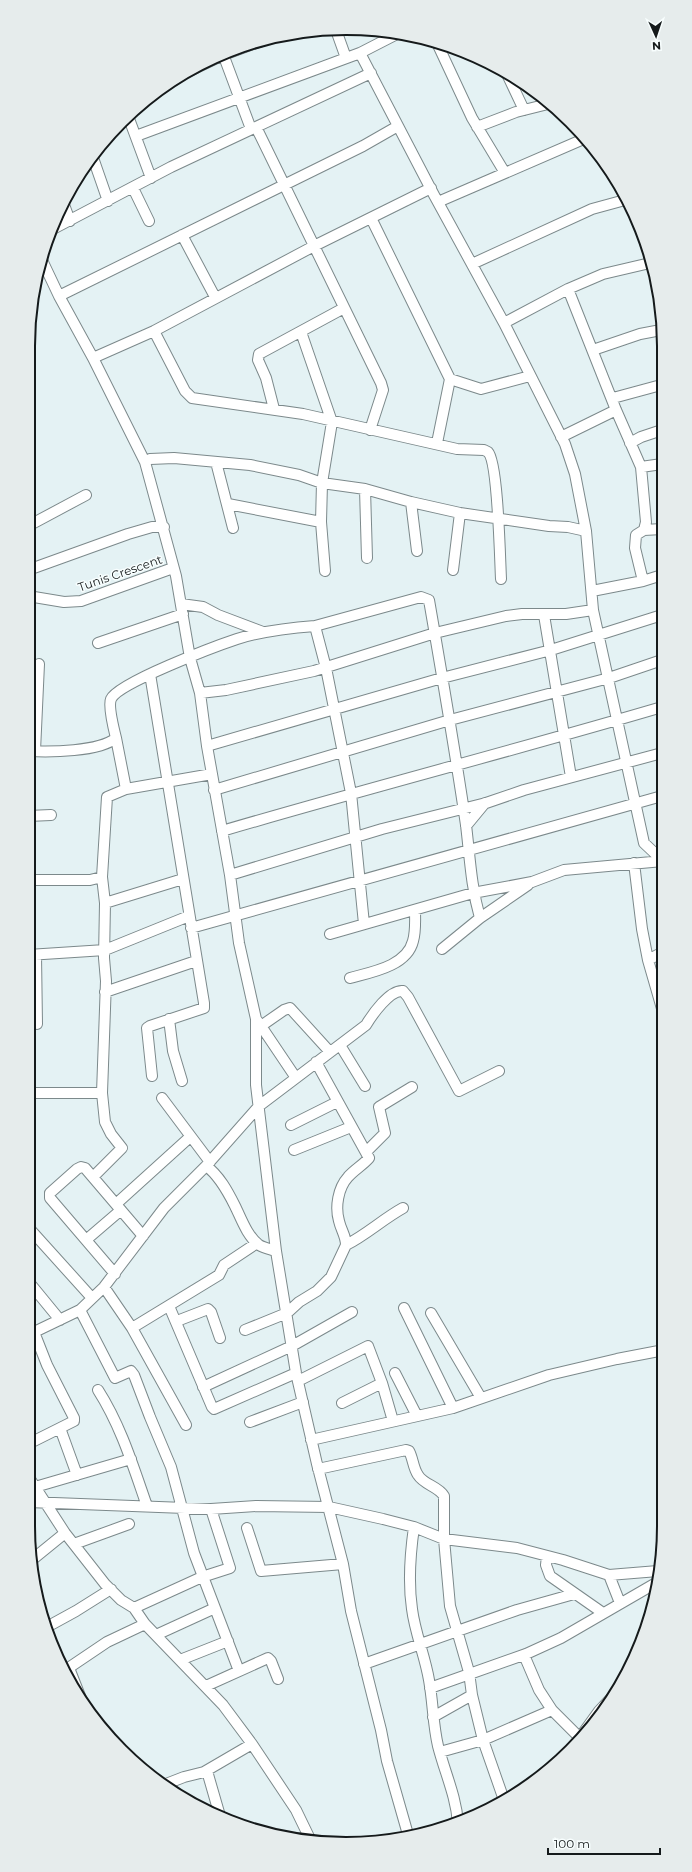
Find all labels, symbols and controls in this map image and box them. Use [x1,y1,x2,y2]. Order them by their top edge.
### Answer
north arrow [636,16,676,56]
text: N [652,39,661,53]
street label: Tunis Crescent [76,551,164,594]
scale bar [548,1830,660,1856]
text: 100 m [554,1836,590,1851]

